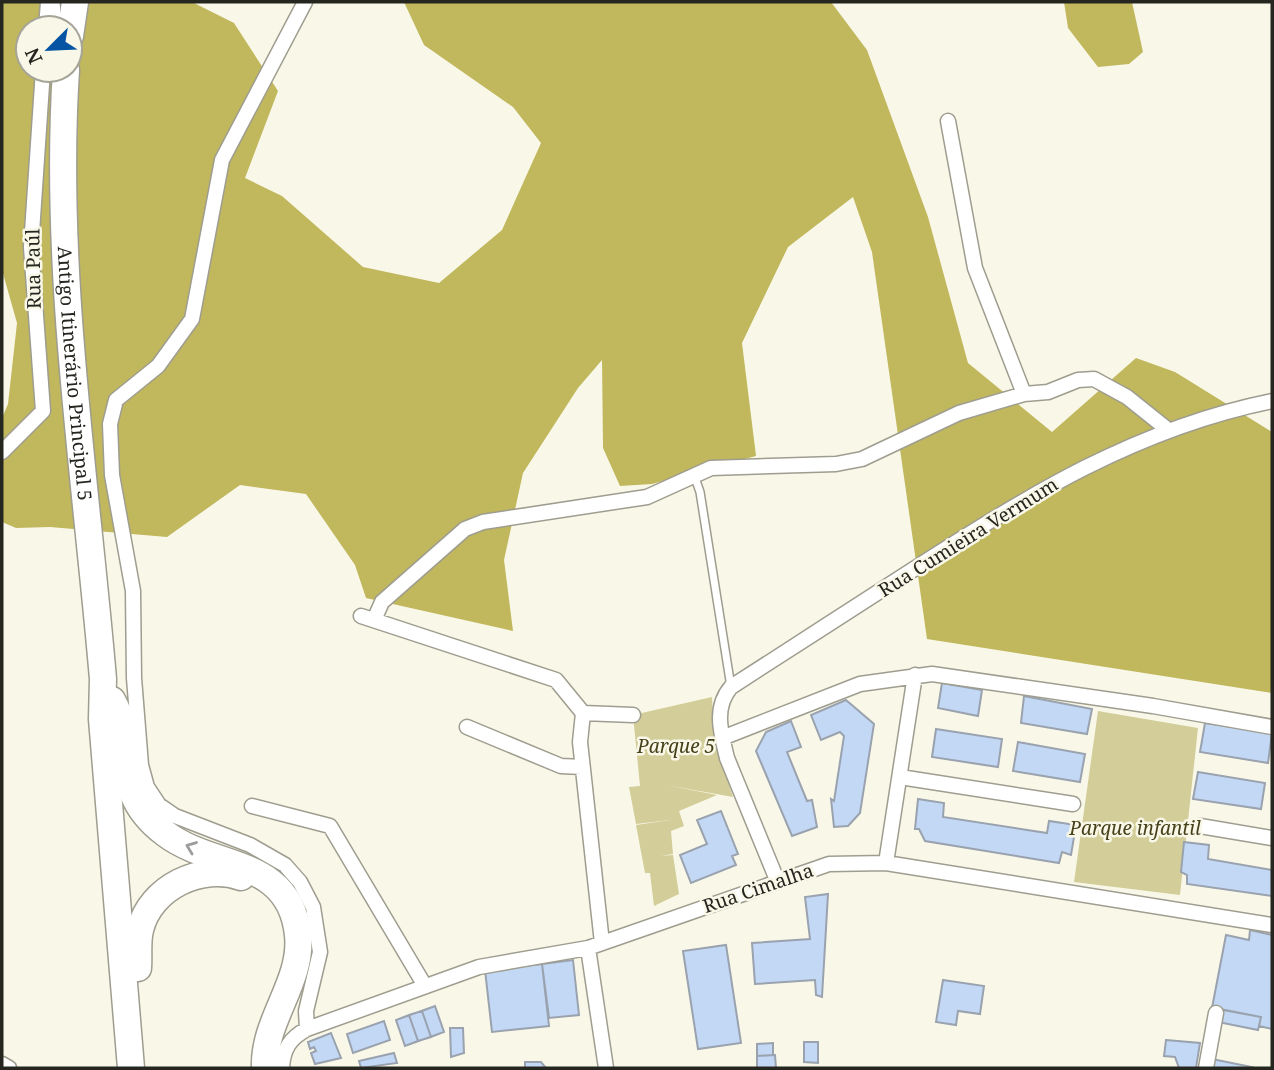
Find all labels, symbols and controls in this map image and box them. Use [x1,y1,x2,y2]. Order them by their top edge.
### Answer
north arrow [14,14,84,84]
text: N [19,44,48,68]
street label: Rua Paúl [19,229,47,309]
street label: Antigo Itinerário Principal 5 [52,246,98,502]
street label: Rua Cumieira Vermum [873,471,1063,603]
park label: Parque 5 [636,733,715,759]
park label: Parque infantil [1068,815,1201,841]
one-way arrow [186,841,198,855]
street label: Rua Cimalha [699,857,817,919]

